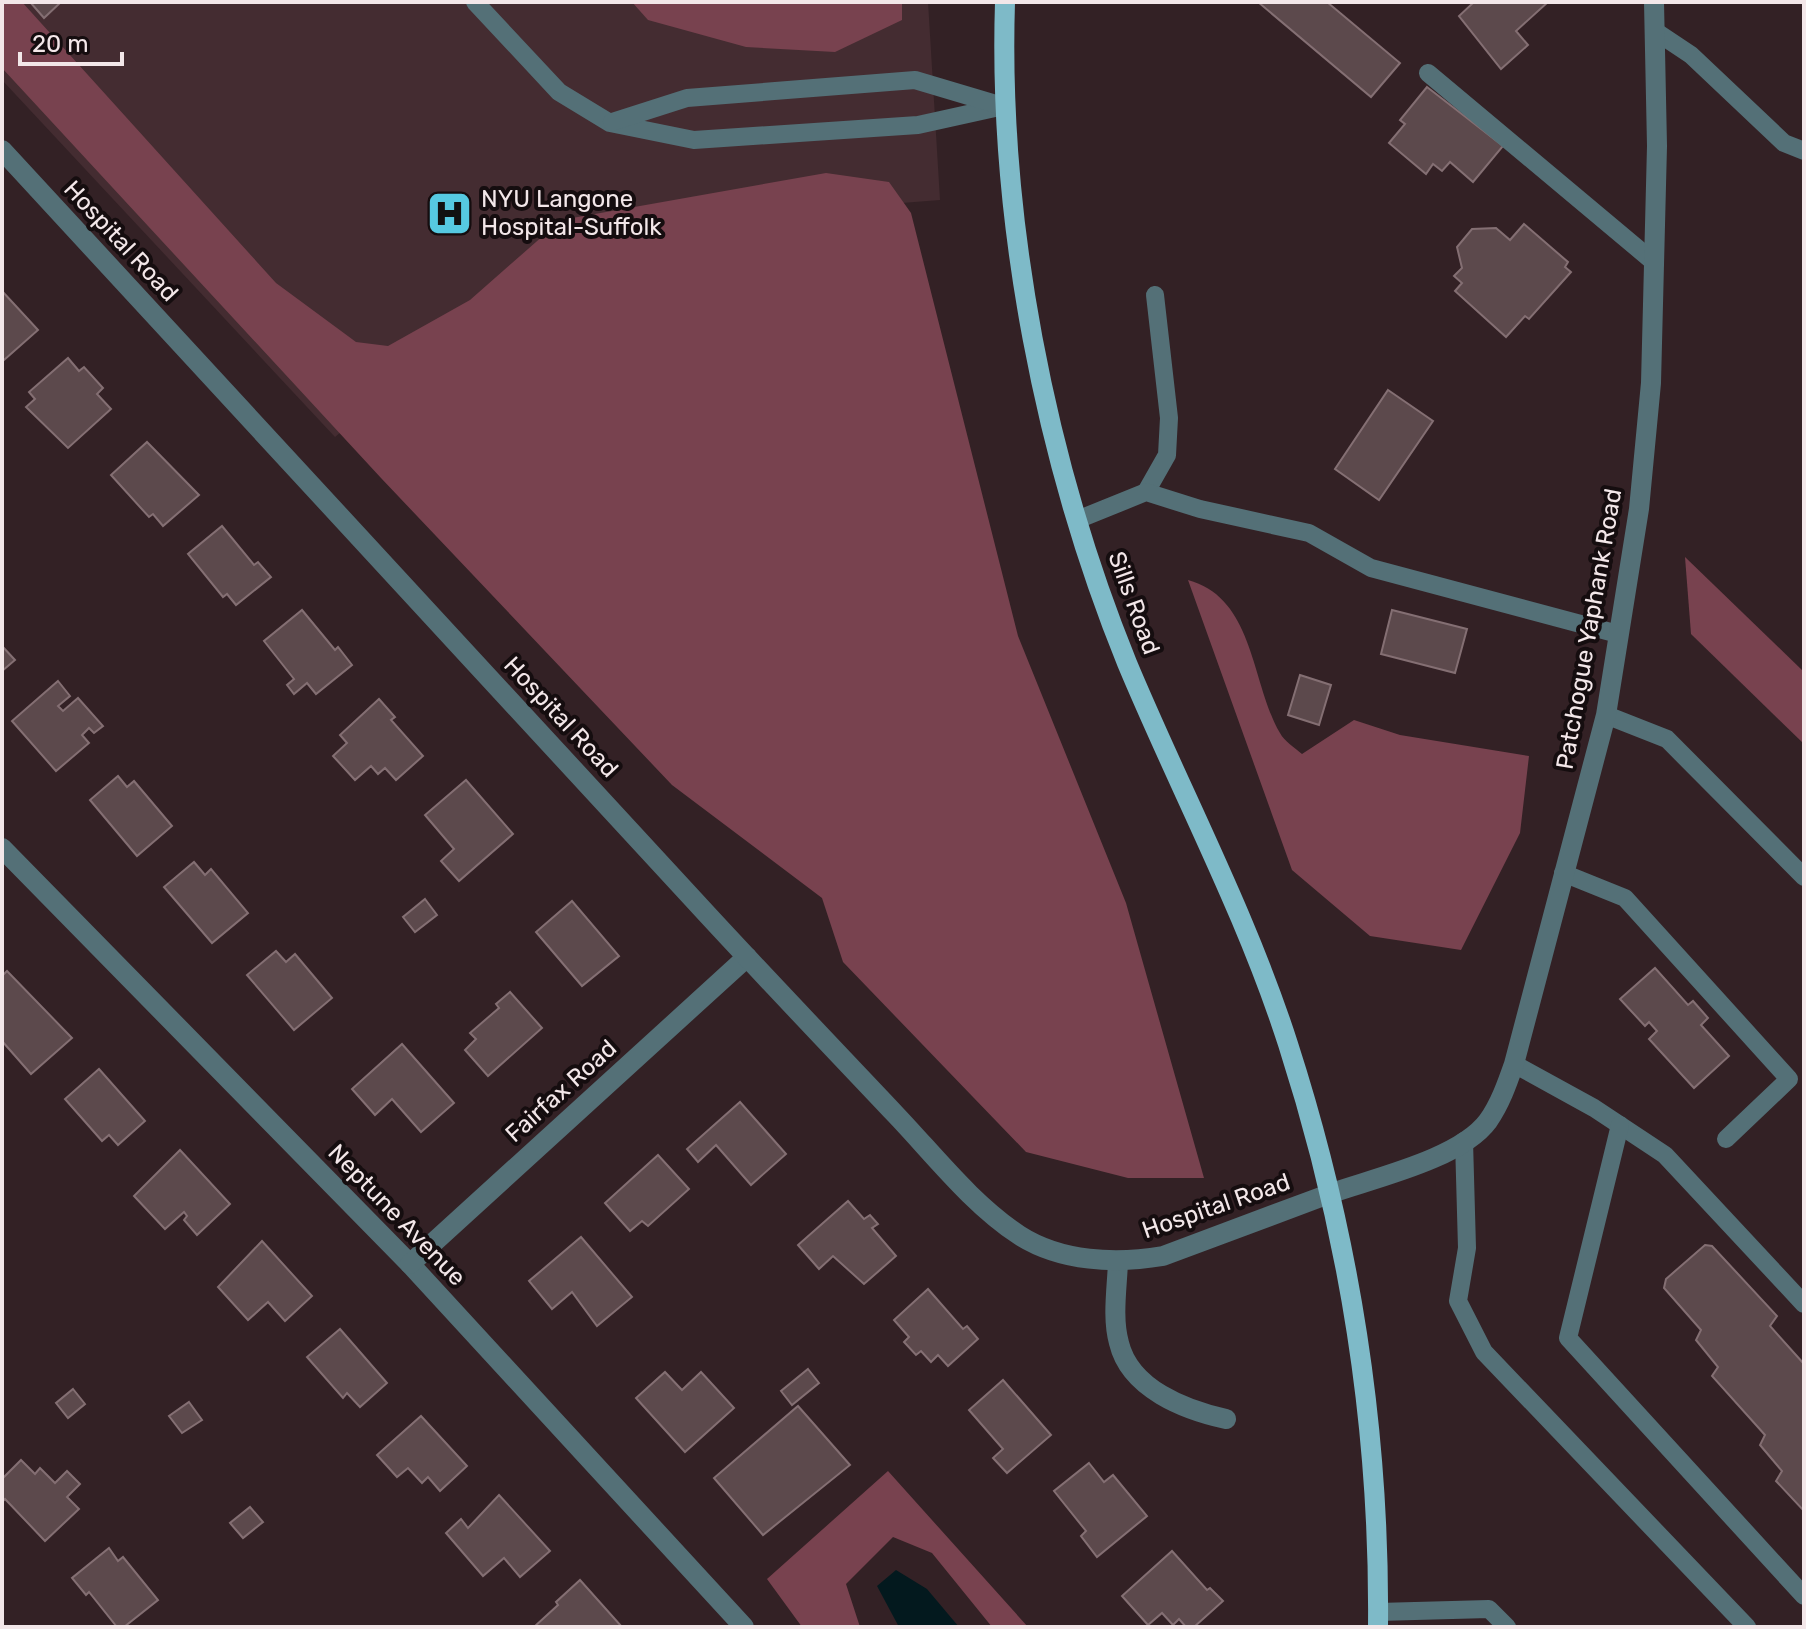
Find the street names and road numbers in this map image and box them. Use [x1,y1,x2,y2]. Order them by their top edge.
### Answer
street label: Hospital Road [58,175,184,307]
street label: Patchogue Yaphank Road [1550,486,1628,772]
street label: Sills Road [1102,548,1166,658]
street label: Hospital Road [498,651,624,783]
street label: Fairfax Road [500,1034,622,1148]
street label: Neptune Avenue [323,1139,471,1291]
street label: Hospital Road [1138,1168,1294,1244]

